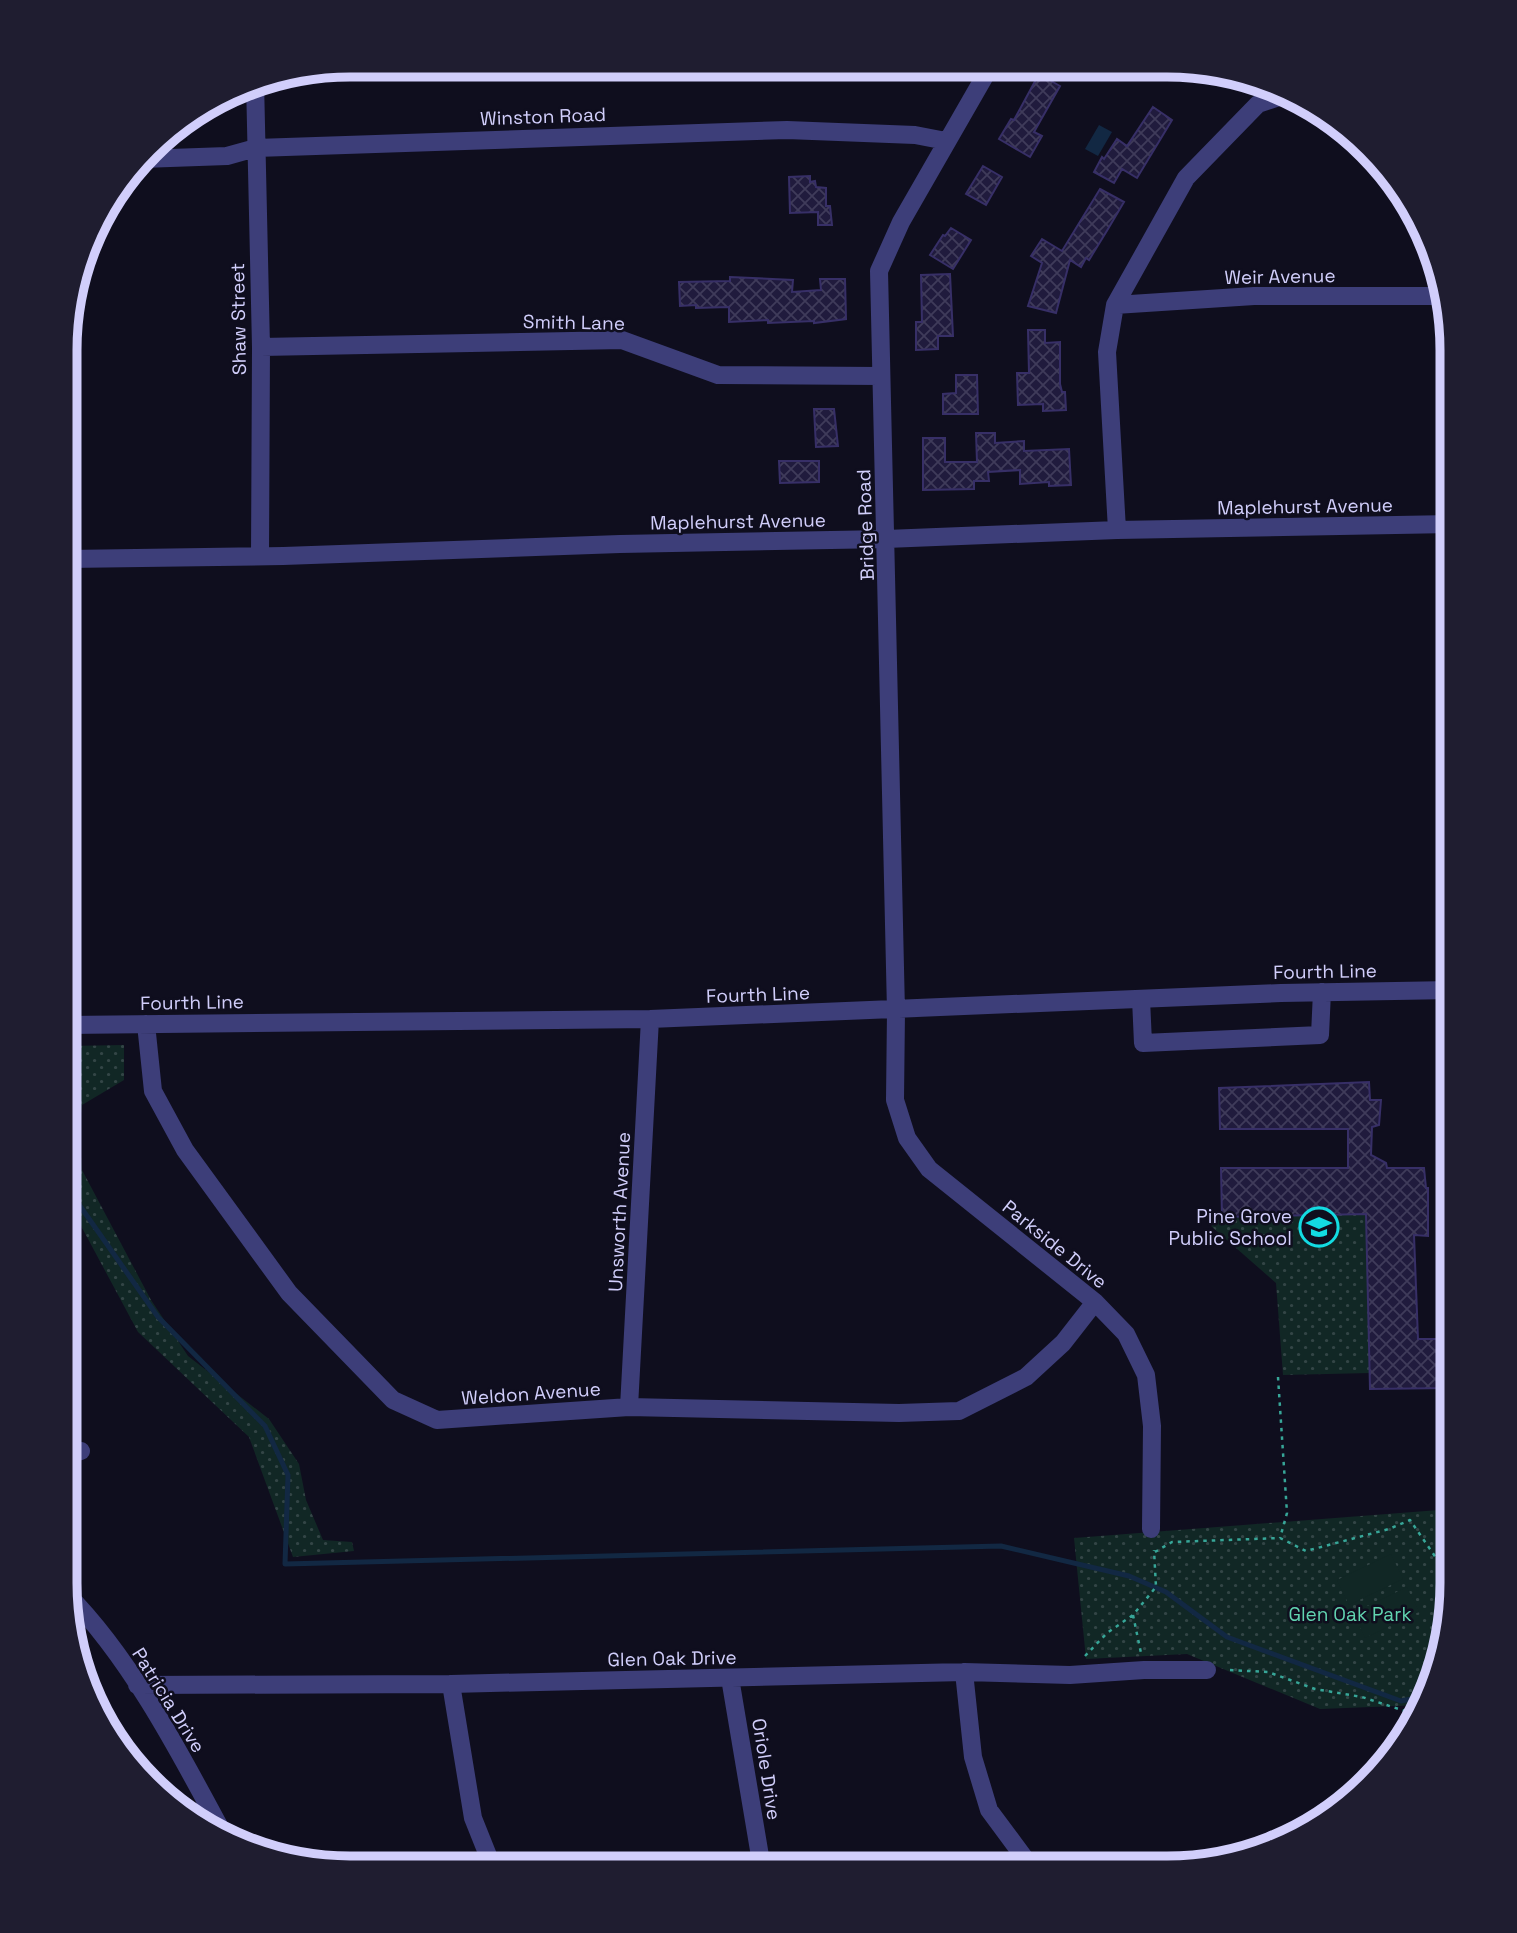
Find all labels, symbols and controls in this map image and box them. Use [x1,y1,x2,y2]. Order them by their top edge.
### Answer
street label: Winston Road [480,102,606,131]
street label: Shaw Street [225,263,252,375]
street label: Weir Avenue [1224,263,1336,290]
street label: Smith Lane [523,309,625,336]
street label: Bridge Road [851,469,880,581]
street label: Maplehurst Avenue [1217,492,1393,521]
street label: Maplehurst Avenue [650,507,826,536]
street label: Fourth Line [1273,958,1377,985]
street label: Fourth Line [706,980,810,1009]
street label: Fourth Line [140,989,244,1016]
street label: Unsworth Avenue [603,1131,636,1293]
street label: Parkside Drive [997,1194,1112,1294]
place label: Pine Grove Public School [1168,1204,1292,1251]
school or university icon: Pine Grove Public School [1298,1206,1340,1248]
street label: Weldon Avenue [461,1376,602,1411]
park label: Glen Oak Park [1288,1602,1412,1627]
street label: Patricia Drive [126,1643,211,1758]
street label: Glen Oak Drive [607,1645,737,1672]
street label: Oriole Drive [746,1716,787,1822]

